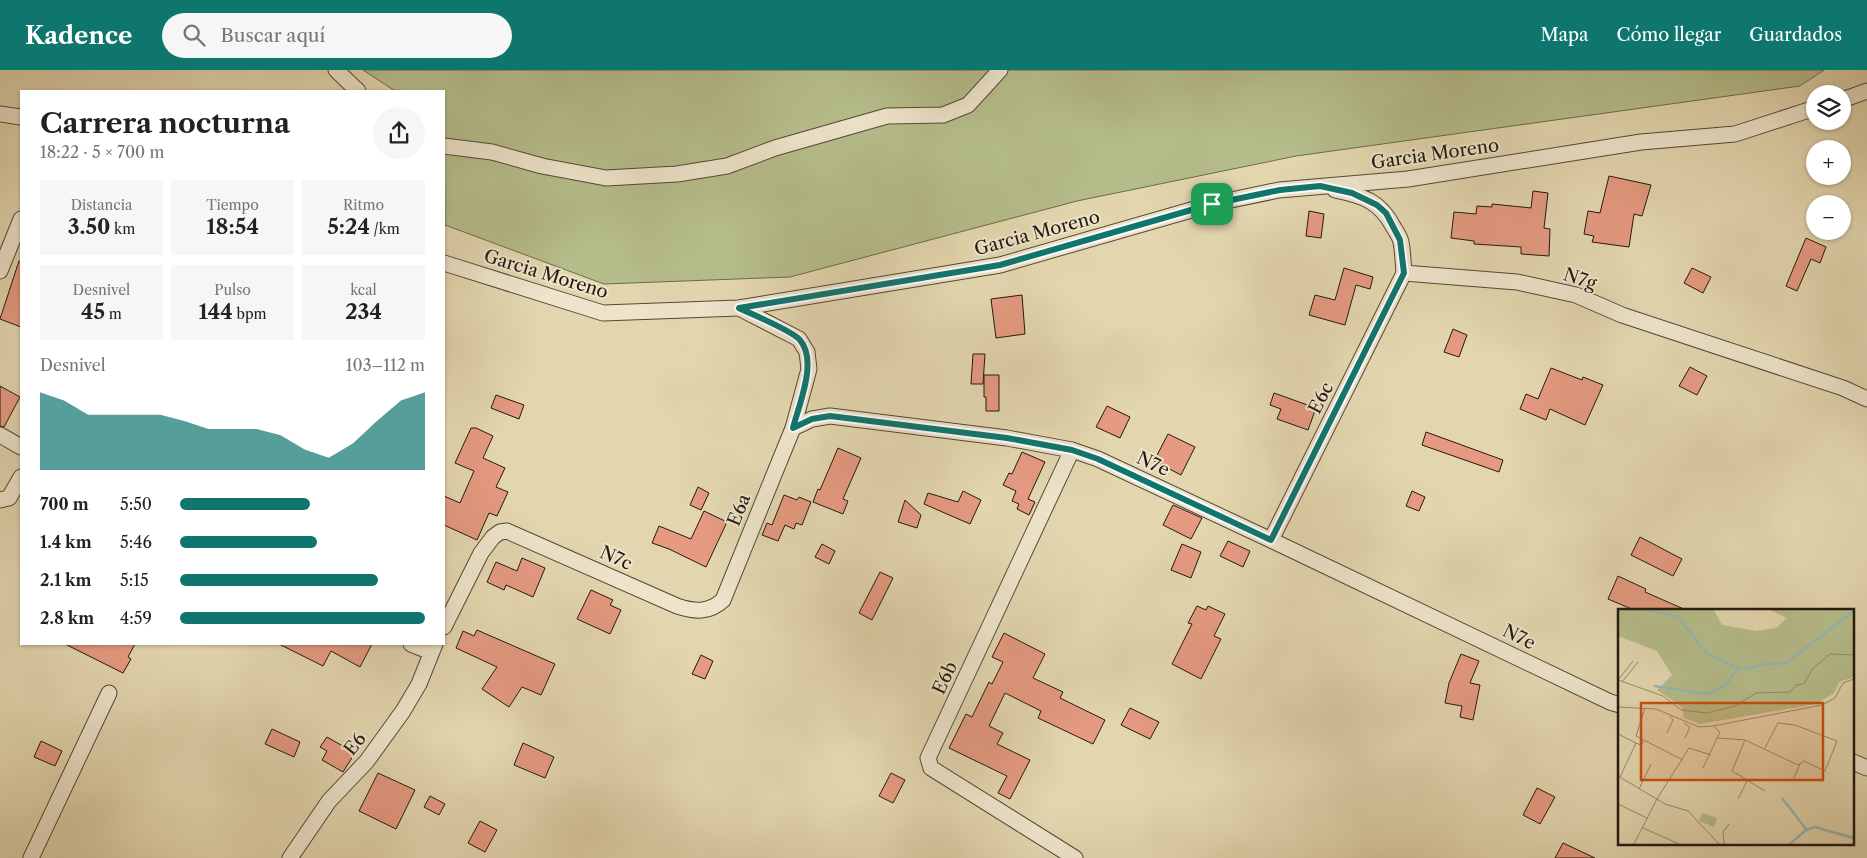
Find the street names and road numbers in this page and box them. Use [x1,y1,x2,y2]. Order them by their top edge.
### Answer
street label: Garcia Moreno [1370,134,1500,174]
street label: Garcia Moreno [972,206,1102,260]
street label: Garcia Moreno [481,245,611,303]
street label: N7g [1561,263,1600,295]
street label: E6c [1304,379,1338,417]
street label: N7e [1133,447,1173,481]
street label: E6a [723,490,755,529]
street label: N7c [596,541,636,575]
street label: N7e [1499,620,1539,654]
street label: E6b [928,658,962,698]
street label: E6 [339,728,371,760]

